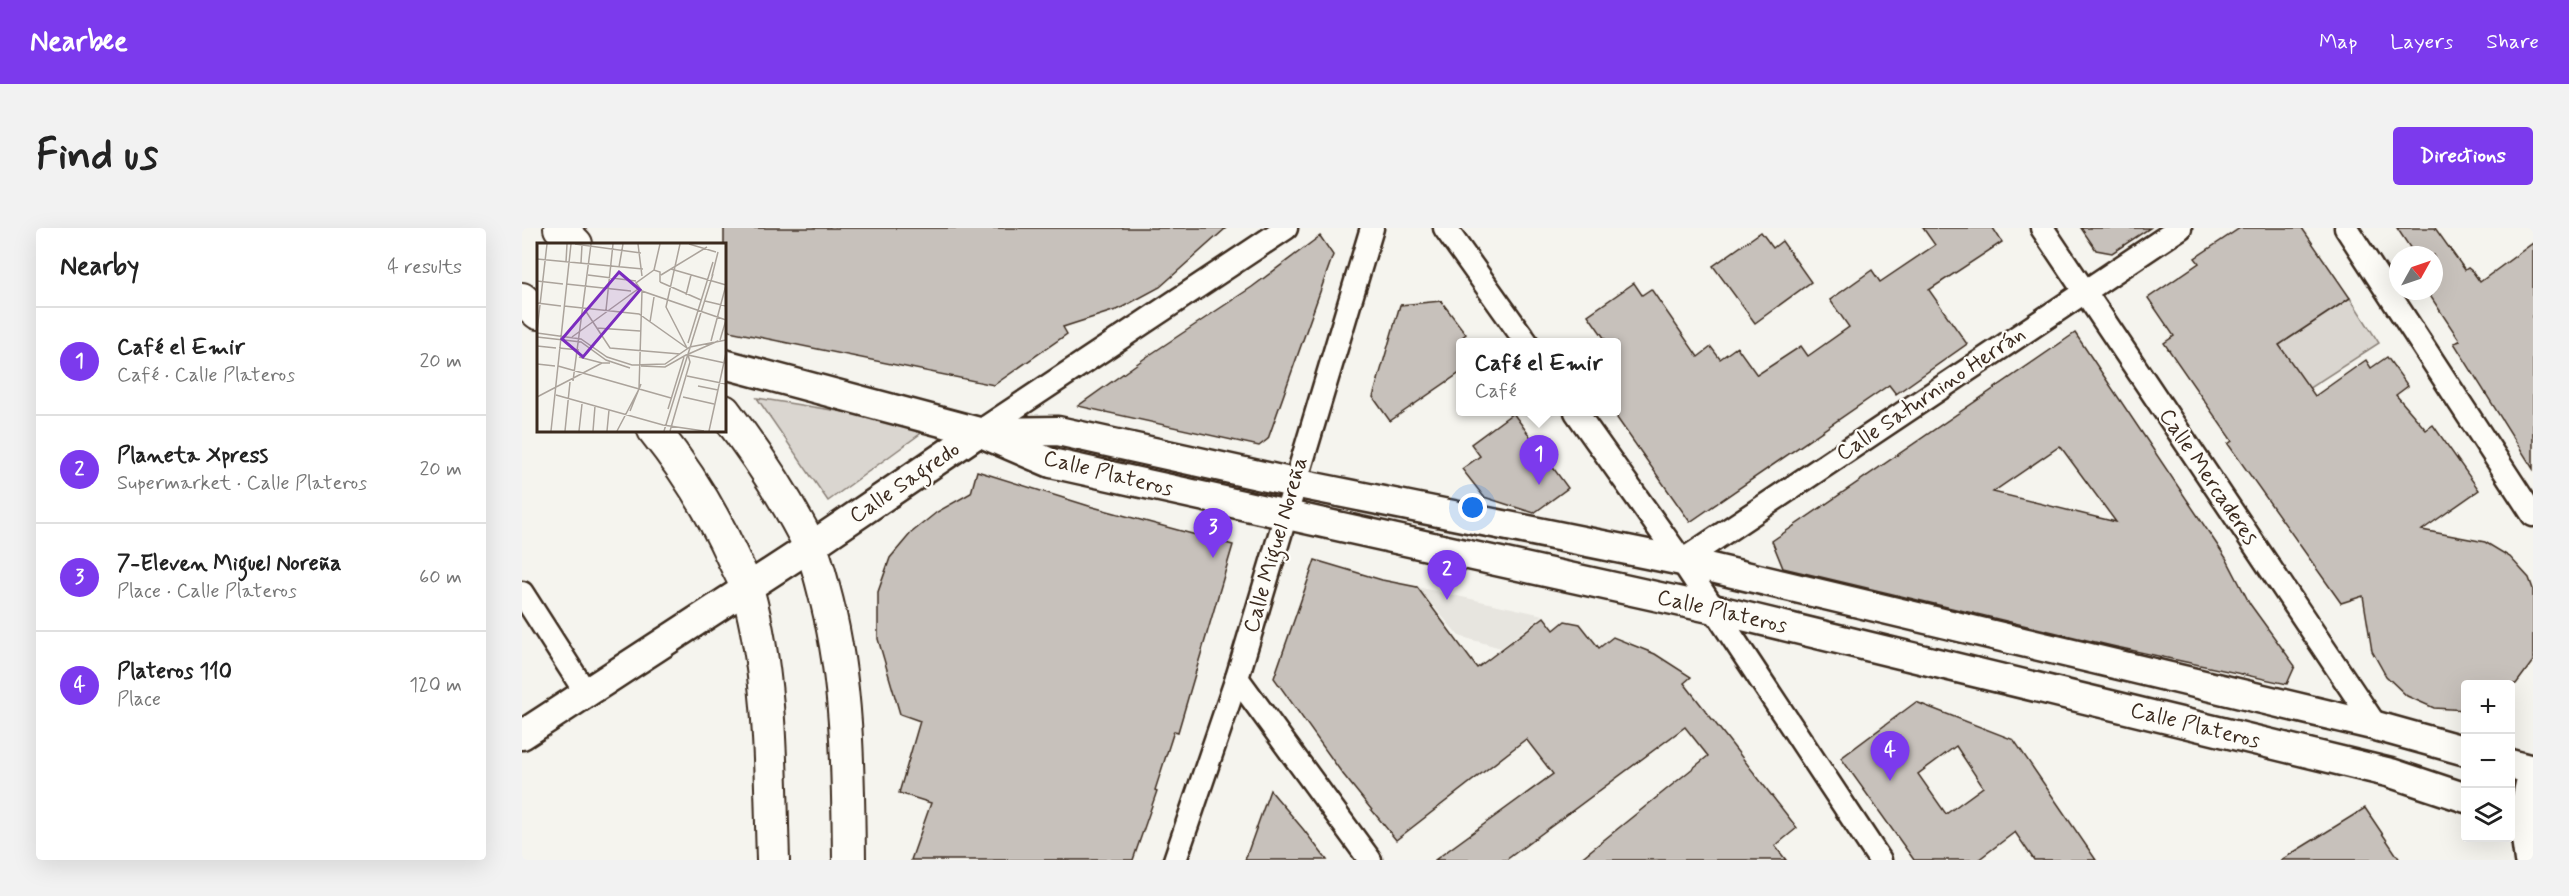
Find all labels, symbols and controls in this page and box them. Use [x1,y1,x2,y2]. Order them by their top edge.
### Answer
text: Nearbee [30,24,128,61]
text: Map [2319,28,2357,56]
text: Layers [2390,28,2453,56]
text: Share [2486,28,2539,56]
button: Directions [2393,127,2533,185]
text: Find us [36,129,158,184]
inset map [537,243,726,432]
north arrow [2389,246,2443,300]
text: Nearby [60,250,139,284]
text: 4 results [387,254,462,281]
street label: Calle Saturnino Herrán [1831,320,2031,468]
text: Café el Emir [117,334,245,362]
popup [1456,338,1621,416]
text: 1 [75,348,84,375]
text: 20 m [419,348,462,375]
text: Café el Emir [1475,350,1602,378]
text: Café · Calle Plateros [117,362,295,389]
text: Café [1475,378,1517,405]
street label: Calle Mercaderes [2152,403,2264,551]
street label: Calle Sagredo [844,436,967,533]
pin: 1 [1520,436,1558,485]
text: Planeta Xpress [117,442,268,470]
street label: Calle Plateros [1040,444,1176,504]
street label: Calle Miguel Noreña [1237,454,1317,637]
text: 2 [75,456,84,483]
text: 20 m [419,456,462,483]
text: Supermarket · Calle Plateros [117,470,367,497]
your location [1458,493,1487,522]
pin: 3 [1194,508,1232,558]
text: 7-Eleven Miguel Noreña [117,550,342,578]
pin: 2 [1428,550,1466,600]
text: 3 [75,564,84,591]
text: 60 m [419,564,462,591]
text: Place · Calle Plateros [117,578,297,605]
street label: Calle Plateros [1654,583,1790,641]
text: Plateros 110 [117,658,232,686]
text: 4 [74,672,85,699]
text: 120 m [409,672,462,699]
map controls [2461,680,2515,842]
button: + [2461,680,2515,734]
text: Place [117,686,161,713]
street label: Calle Plateros [2127,696,2263,756]
pin: 4 [1870,732,1910,781]
button: − [2461,734,2515,788]
button: layers [2461,788,2515,842]

